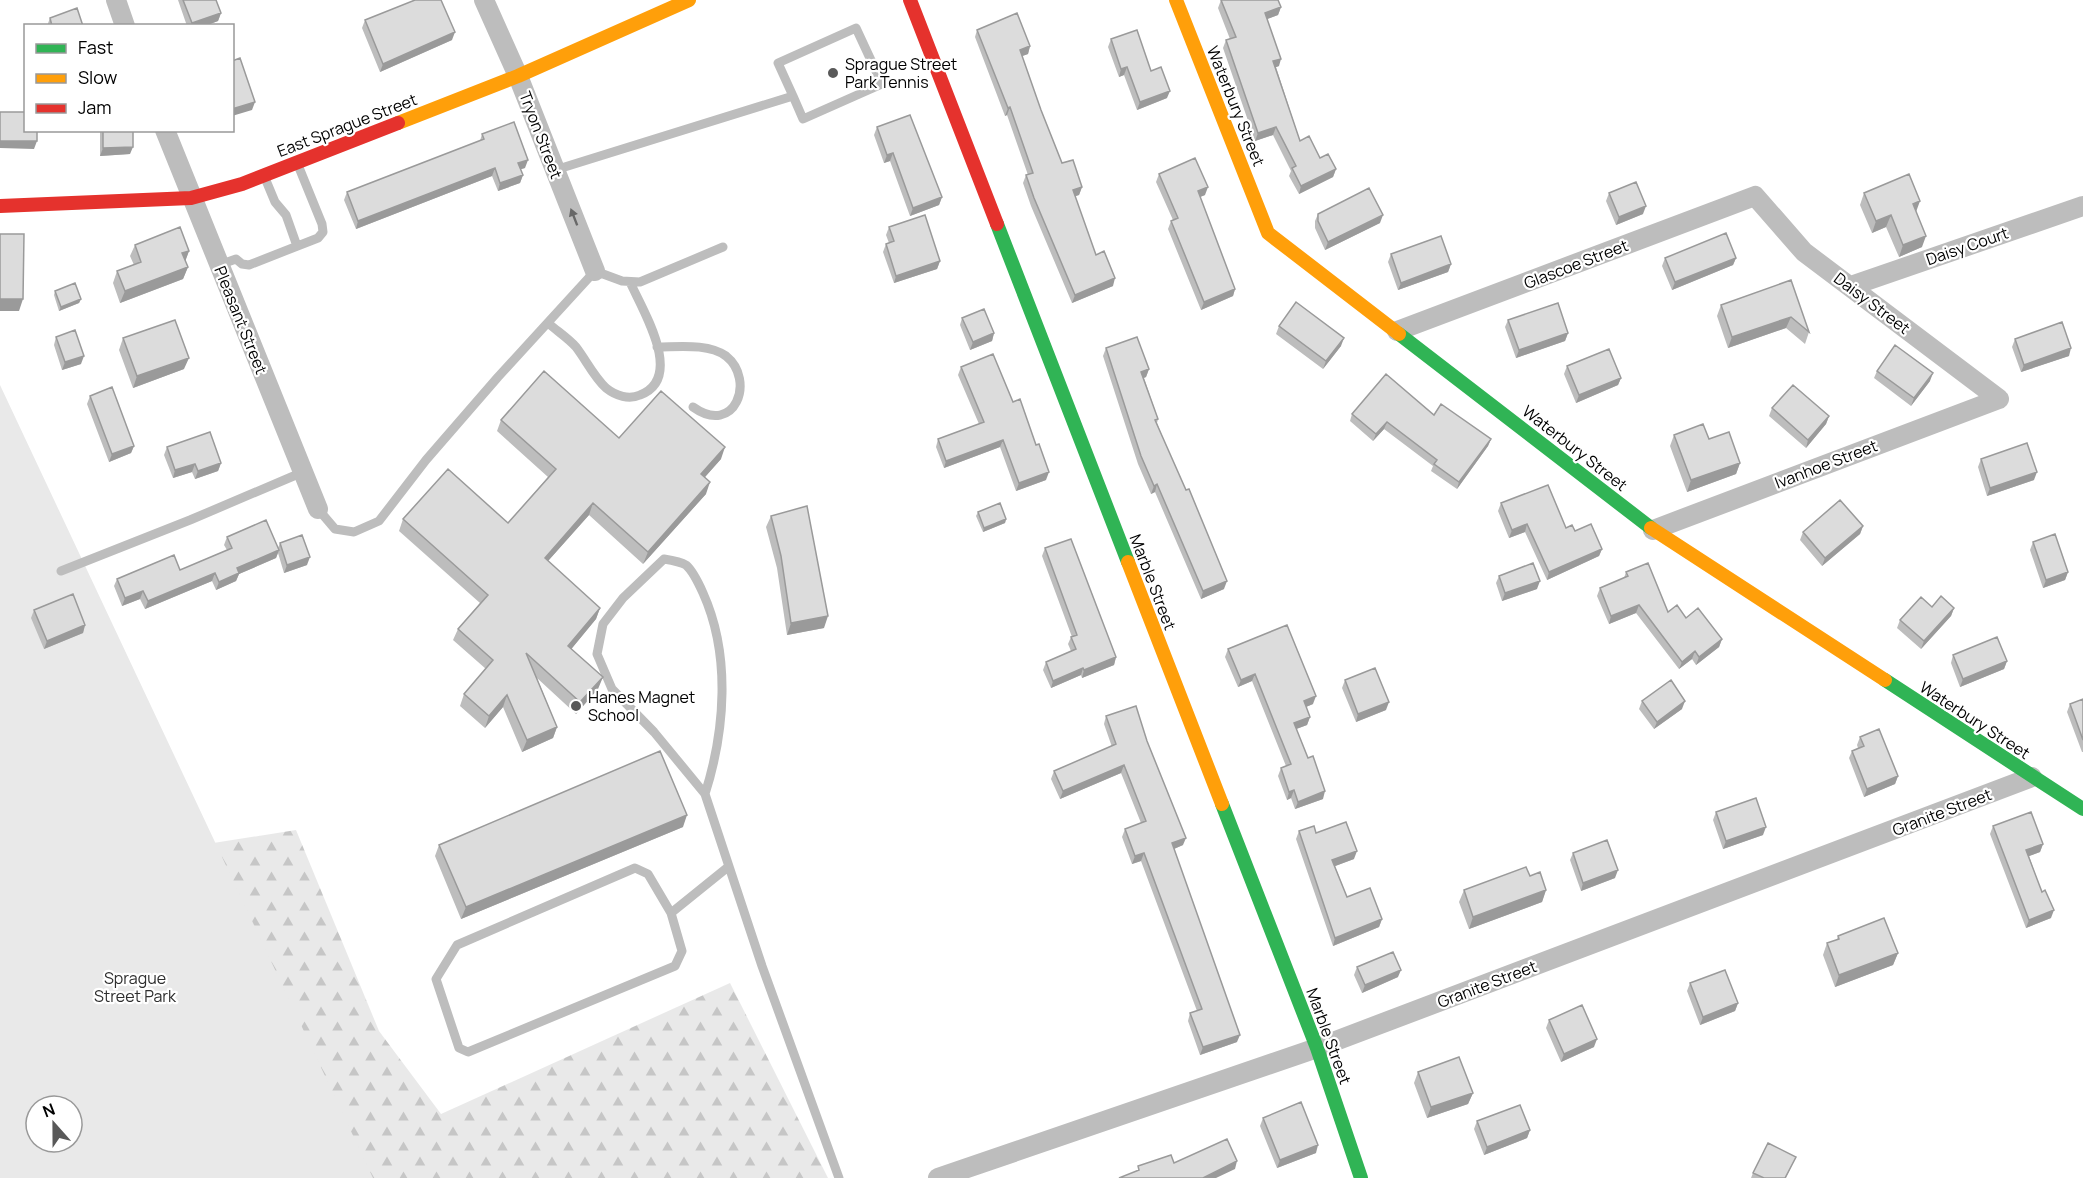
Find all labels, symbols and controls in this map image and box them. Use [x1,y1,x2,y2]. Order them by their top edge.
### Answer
legend [24,24,234,132]
text: Fast [78,35,113,59]
street label: Waterbury Street [1202,43,1270,169]
place label: Sprague Street Park Tennis [845,53,957,93]
text: Slow [78,65,118,89]
marker: Sprague Street Park Tennis [826,66,840,80]
street label: East Sprague Street [274,88,420,162]
street label: Tryon Street [514,88,568,182]
text: Jam [78,95,112,119]
one-way arrow [568,208,578,226]
street label: Daisy Court [1923,222,2011,270]
street label: Glascoe Street [1521,234,1631,294]
street label: Pleasant Street [209,263,273,377]
street label: Daisy Street [1829,267,1915,339]
street label: Waterbury Street [1518,400,1632,496]
street label: Ivanhoe Street [1772,434,1880,494]
street label: Marble Street [1125,531,1181,633]
street label: Waterbury Street [1915,676,2035,764]
place label: Hanes Magnet School [588,686,695,726]
marker: Hanes Magnet School [569,699,583,713]
street label: Granite Street [1889,783,1995,841]
street label: Granite Street [1434,955,1540,1013]
park label: Sprague Street Park [94,967,177,1007]
street label: Marble Street [1301,985,1357,1087]
north arrow [24,1094,84,1154]
text: N [39,1098,58,1122]

